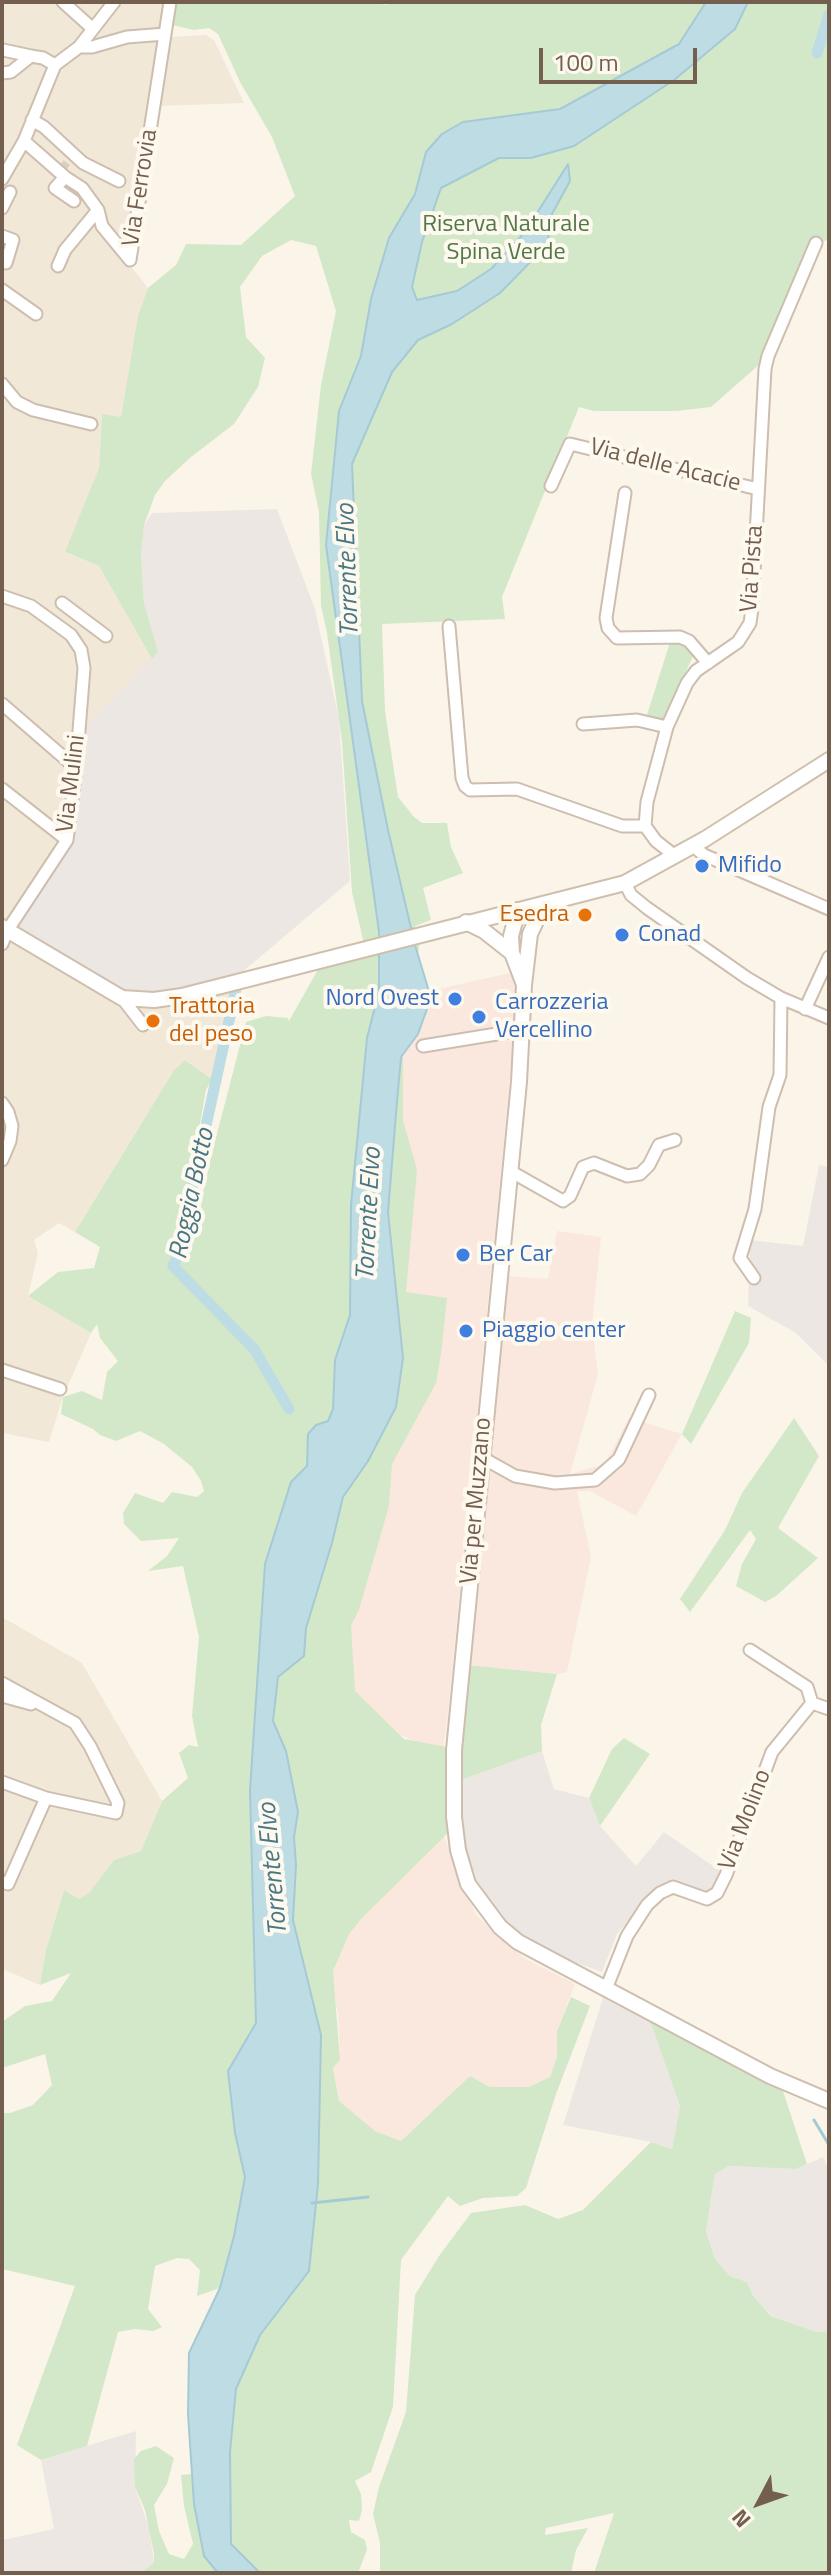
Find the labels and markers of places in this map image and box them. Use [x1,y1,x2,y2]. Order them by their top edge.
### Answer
place label: Mifido [718,852,782,880]
marker: Mifido [693,857,711,875]
place label: Esedra [499,901,569,929]
marker: Esedra [576,906,594,924]
place label: Conad [638,921,701,949]
marker: Conad [613,926,631,944]
place label: Nord Ovest [325,985,439,1013]
place label: Carrozzeria Vercellino [495,989,609,1045]
marker: Nord Ovest [446,990,464,1008]
place label: Trattoria del peso [169,993,255,1049]
marker: Carrozzeria Vercellino [470,1008,488,1026]
marker: Trattoria del peso [144,1012,162,1030]
place label: Ber Car [479,1241,553,1269]
marker: Ber Car [454,1246,472,1264]
place label: Piaggio center [482,1317,625,1345]
marker: Piaggio center [457,1322,475,1340]

